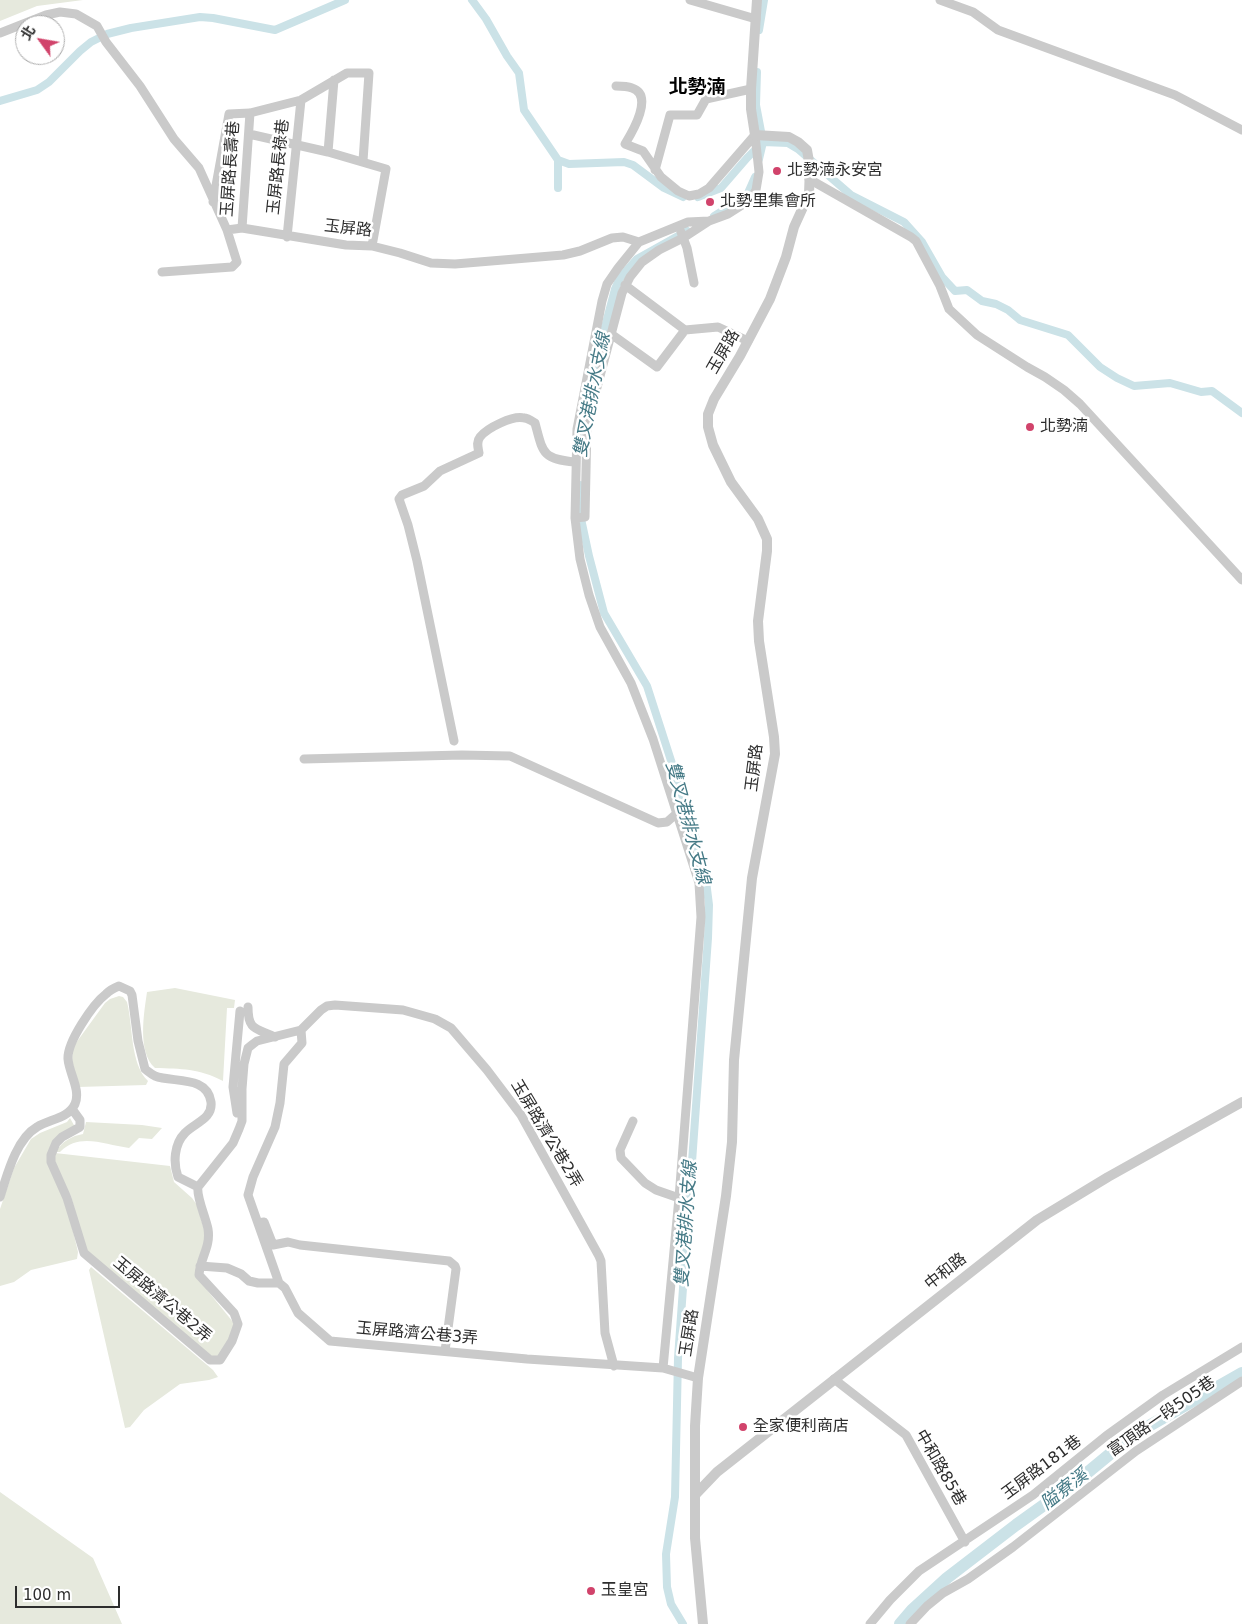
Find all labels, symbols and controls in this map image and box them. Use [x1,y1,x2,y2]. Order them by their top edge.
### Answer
north arrow [15,15,65,65]
text: 北 [18,22,39,43]
district label: 北勢湳 [669,77,725,99]
street label: 玉屏路長祿巷 [264,118,294,216]
street label: 玉屏路長壽巷 [218,120,244,218]
place label: 北勢湳永安宮 [787,161,883,181]
marker: 北勢湳永安宮 [771,165,783,177]
place label: 北勢里集會所 [720,192,816,212]
marker: 北勢里集會所 [704,196,716,208]
street label: 玉屏路 [323,217,373,241]
street label: 玉屏路 [704,326,744,378]
water label: 雙叉港排水支線 [570,331,616,459]
place label: 北勢湳 [1040,417,1088,437]
marker: 北勢湳 [1024,421,1036,433]
street label: 玉屏路 [743,743,767,793]
water label: 雙叉港排水支線 [660,759,714,887]
street label: 玉屏路濟公巷2弄 [506,1077,586,1191]
water label: 雙叉港排水支線 [672,1160,702,1288]
street label: 中和路 [921,1250,971,1294]
street label: 玉屏路濟公巷2弄 [109,1253,215,1347]
street label: 玉屏路 [677,1308,703,1358]
street label: 玉屏路濟公巷3弄 [355,1319,479,1349]
street label: 富頂路一段505巷 [1105,1373,1219,1461]
place label: 全家便利商店 [753,1417,849,1437]
marker: 全家便利商店 [737,1421,749,1433]
street label: 中和路85巷 [911,1427,969,1509]
street label: 玉屏路181巷 [998,1432,1086,1504]
water label: 隘寮溪 [1037,1465,1093,1515]
scale bar [18,1576,122,1608]
place label: 玉皇宮 [601,1581,649,1601]
marker: 玉皇宮 [585,1585,597,1597]
text: 100 m [23,1586,71,1604]

